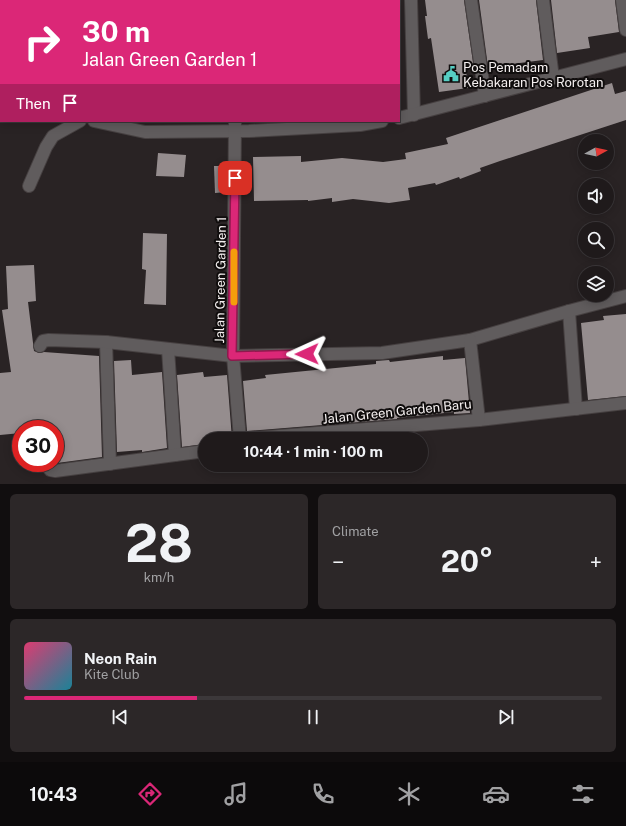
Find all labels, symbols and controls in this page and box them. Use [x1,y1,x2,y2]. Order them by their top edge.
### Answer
text: 30 m [82,15,150,48]
icon: right [16,16,68,68]
text: Jalan Green Garden 1 [82,49,257,70]
place label: Pos Pemadam Kebakaran Pos Rorotan [463,60,604,90]
public building icon: Pos Pemadam Kebakaran Pos Rorotan [442,65,460,83]
icon: arrive [59,92,81,114]
text: Then [16,95,51,112]
north arrow [578,134,614,170]
map controls [578,134,614,302]
pin [218,161,252,195]
icon: arrive [224,167,246,189]
button: sound [578,178,614,214]
street label: Jalan Green Garden 1 [212,217,229,343]
button: search [578,222,614,258]
button: layers [578,266,614,302]
position arrow [286,333,328,375]
street label: Jalan Green Garden Baru [322,396,472,427]
speed limit sign: 30 [12,420,64,472]
text: 10:44 · 1 min · 100 m [243,443,383,460]
text: 28 [125,513,193,574]
text: Climate [332,524,379,539]
text: 20° [441,543,493,579]
text: − [332,549,344,575]
text: + [590,549,602,575]
text: km/h [144,570,174,585]
text: Neon Rain [84,650,157,667]
text: Kite Club [84,667,139,682]
icon: previous [109,706,131,728]
icon: pause [302,706,324,728]
icon: next [495,706,517,728]
icon: directions [136,780,164,808]
icon: music [222,780,250,808]
icon: phone [309,780,337,808]
icon: climate [395,780,423,808]
icon: car [482,780,510,808]
icon: filters [569,780,597,808]
text: 10:43 [29,784,77,805]

